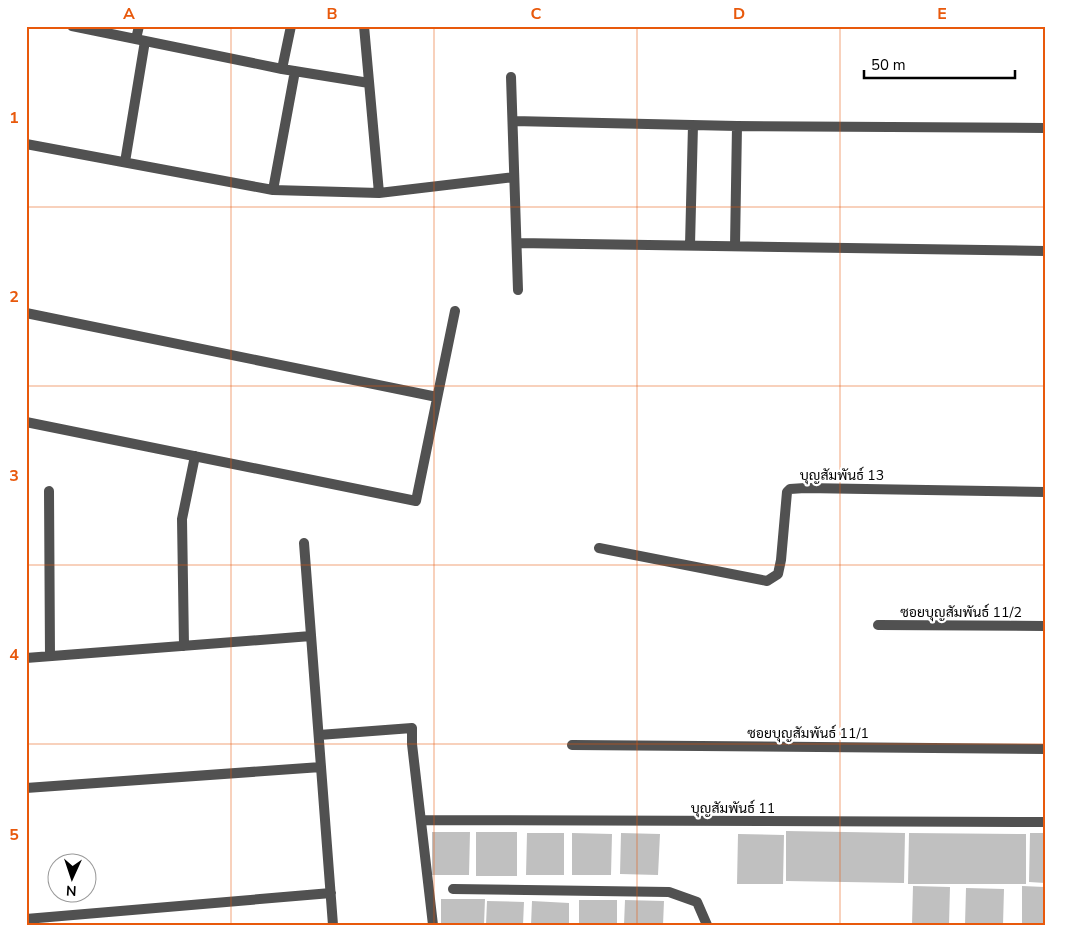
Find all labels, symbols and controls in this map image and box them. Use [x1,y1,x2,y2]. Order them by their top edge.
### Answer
text: A [123,3,135,25]
text: B [326,3,338,25]
text: C [531,3,542,25]
text: D [733,3,745,25]
text: E [937,3,947,25]
scale bar [864,48,1015,80]
text: 50 m [871,55,906,75]
text: 1 [9,107,19,129]
text: 2 [9,286,19,308]
text: 3 [9,465,19,487]
street label: บุญสัมพันธ์ 13 [800,466,884,485]
street label: ซอยบุญสัมพันธ์ 11/2 [900,603,1022,622]
text: 4 [9,644,19,666]
street label: ซอยบุญสัมพันธ์ 11/1 [747,724,869,743]
street label: บุญสัมพันธ์ 11 [691,799,775,818]
text: 5 [9,824,19,846]
north arrow [48,854,98,904]
text: N [66,881,77,900]

